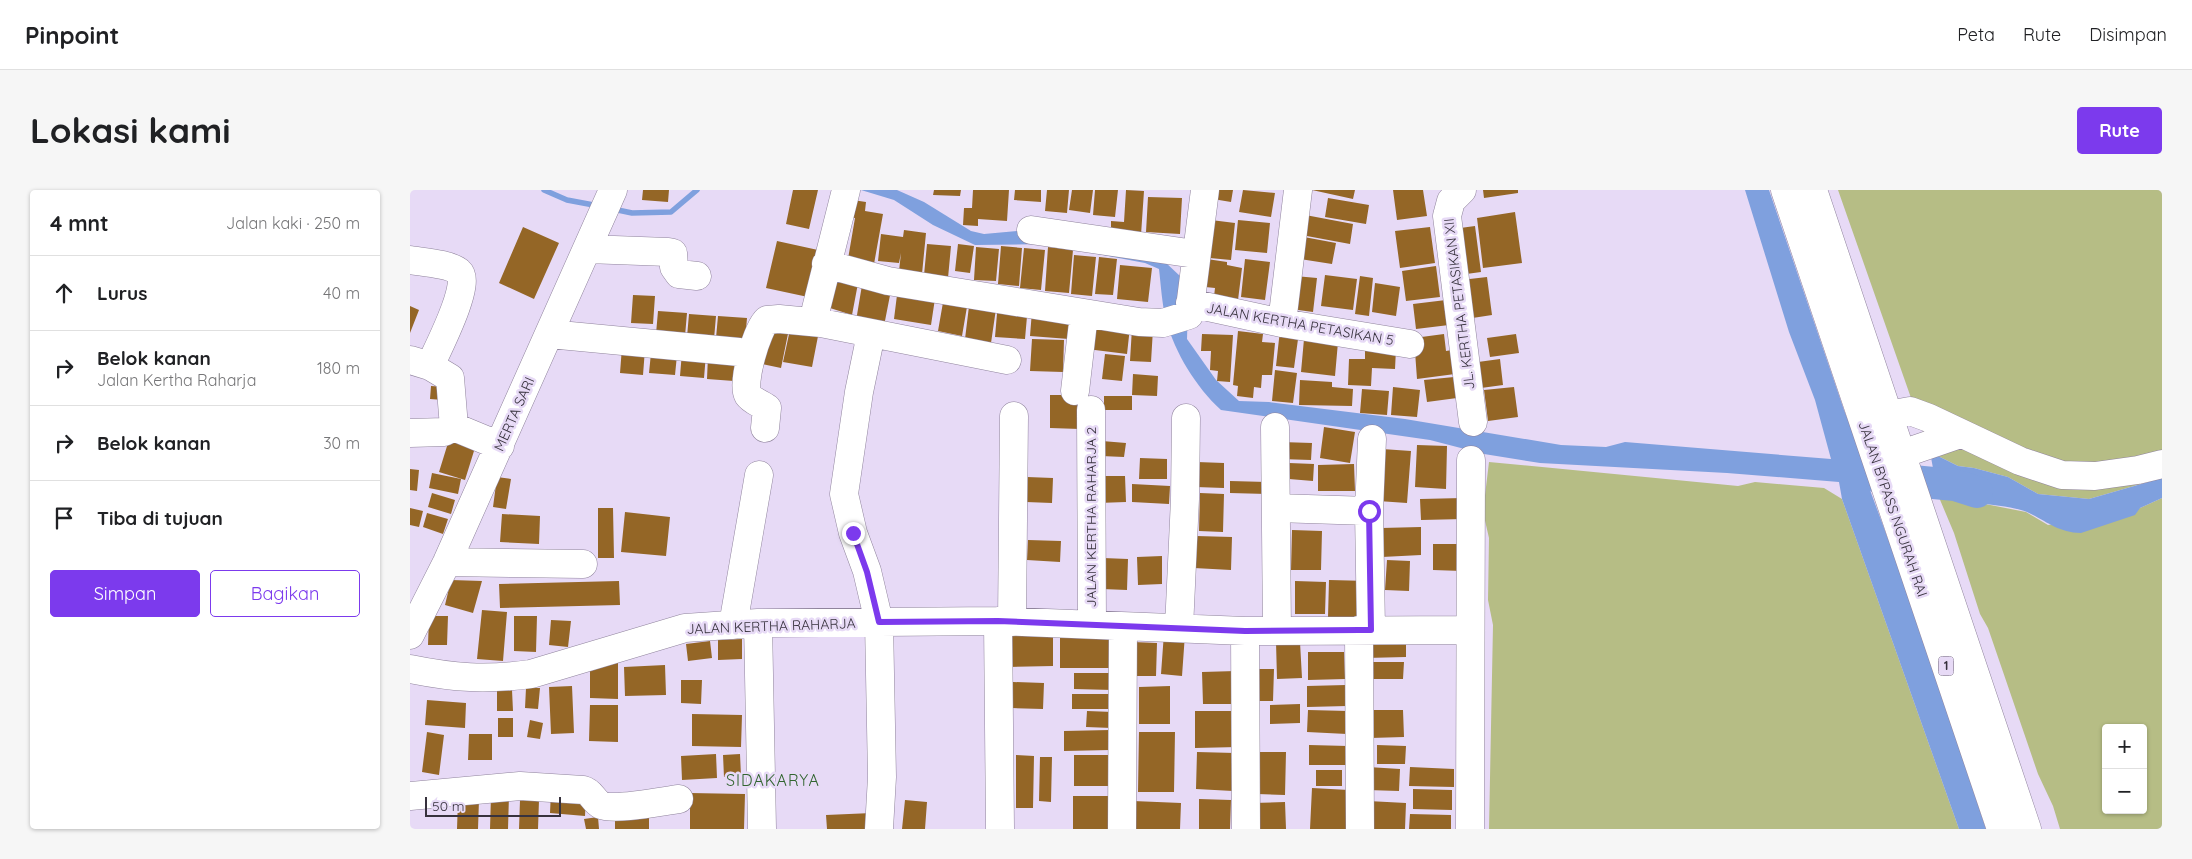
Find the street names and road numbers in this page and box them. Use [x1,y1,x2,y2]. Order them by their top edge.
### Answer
street label: JL. KERTHA PETASIKAN XII [1440,217,1478,391]
street label: JALAN KERTHA PETASIKAN 5 [1205,299,1395,349]
street label: MERTA SARI [490,374,538,454]
street label: JALAN BYPASS NGURAH RAI [1854,419,1932,599]
street label: JALAN KERTHA RAHARJA 2 [1082,426,1100,607]
street label: JALAN KERTHA RAHARJA [686,614,856,638]
road number: 1 [1938,656,1954,676]

